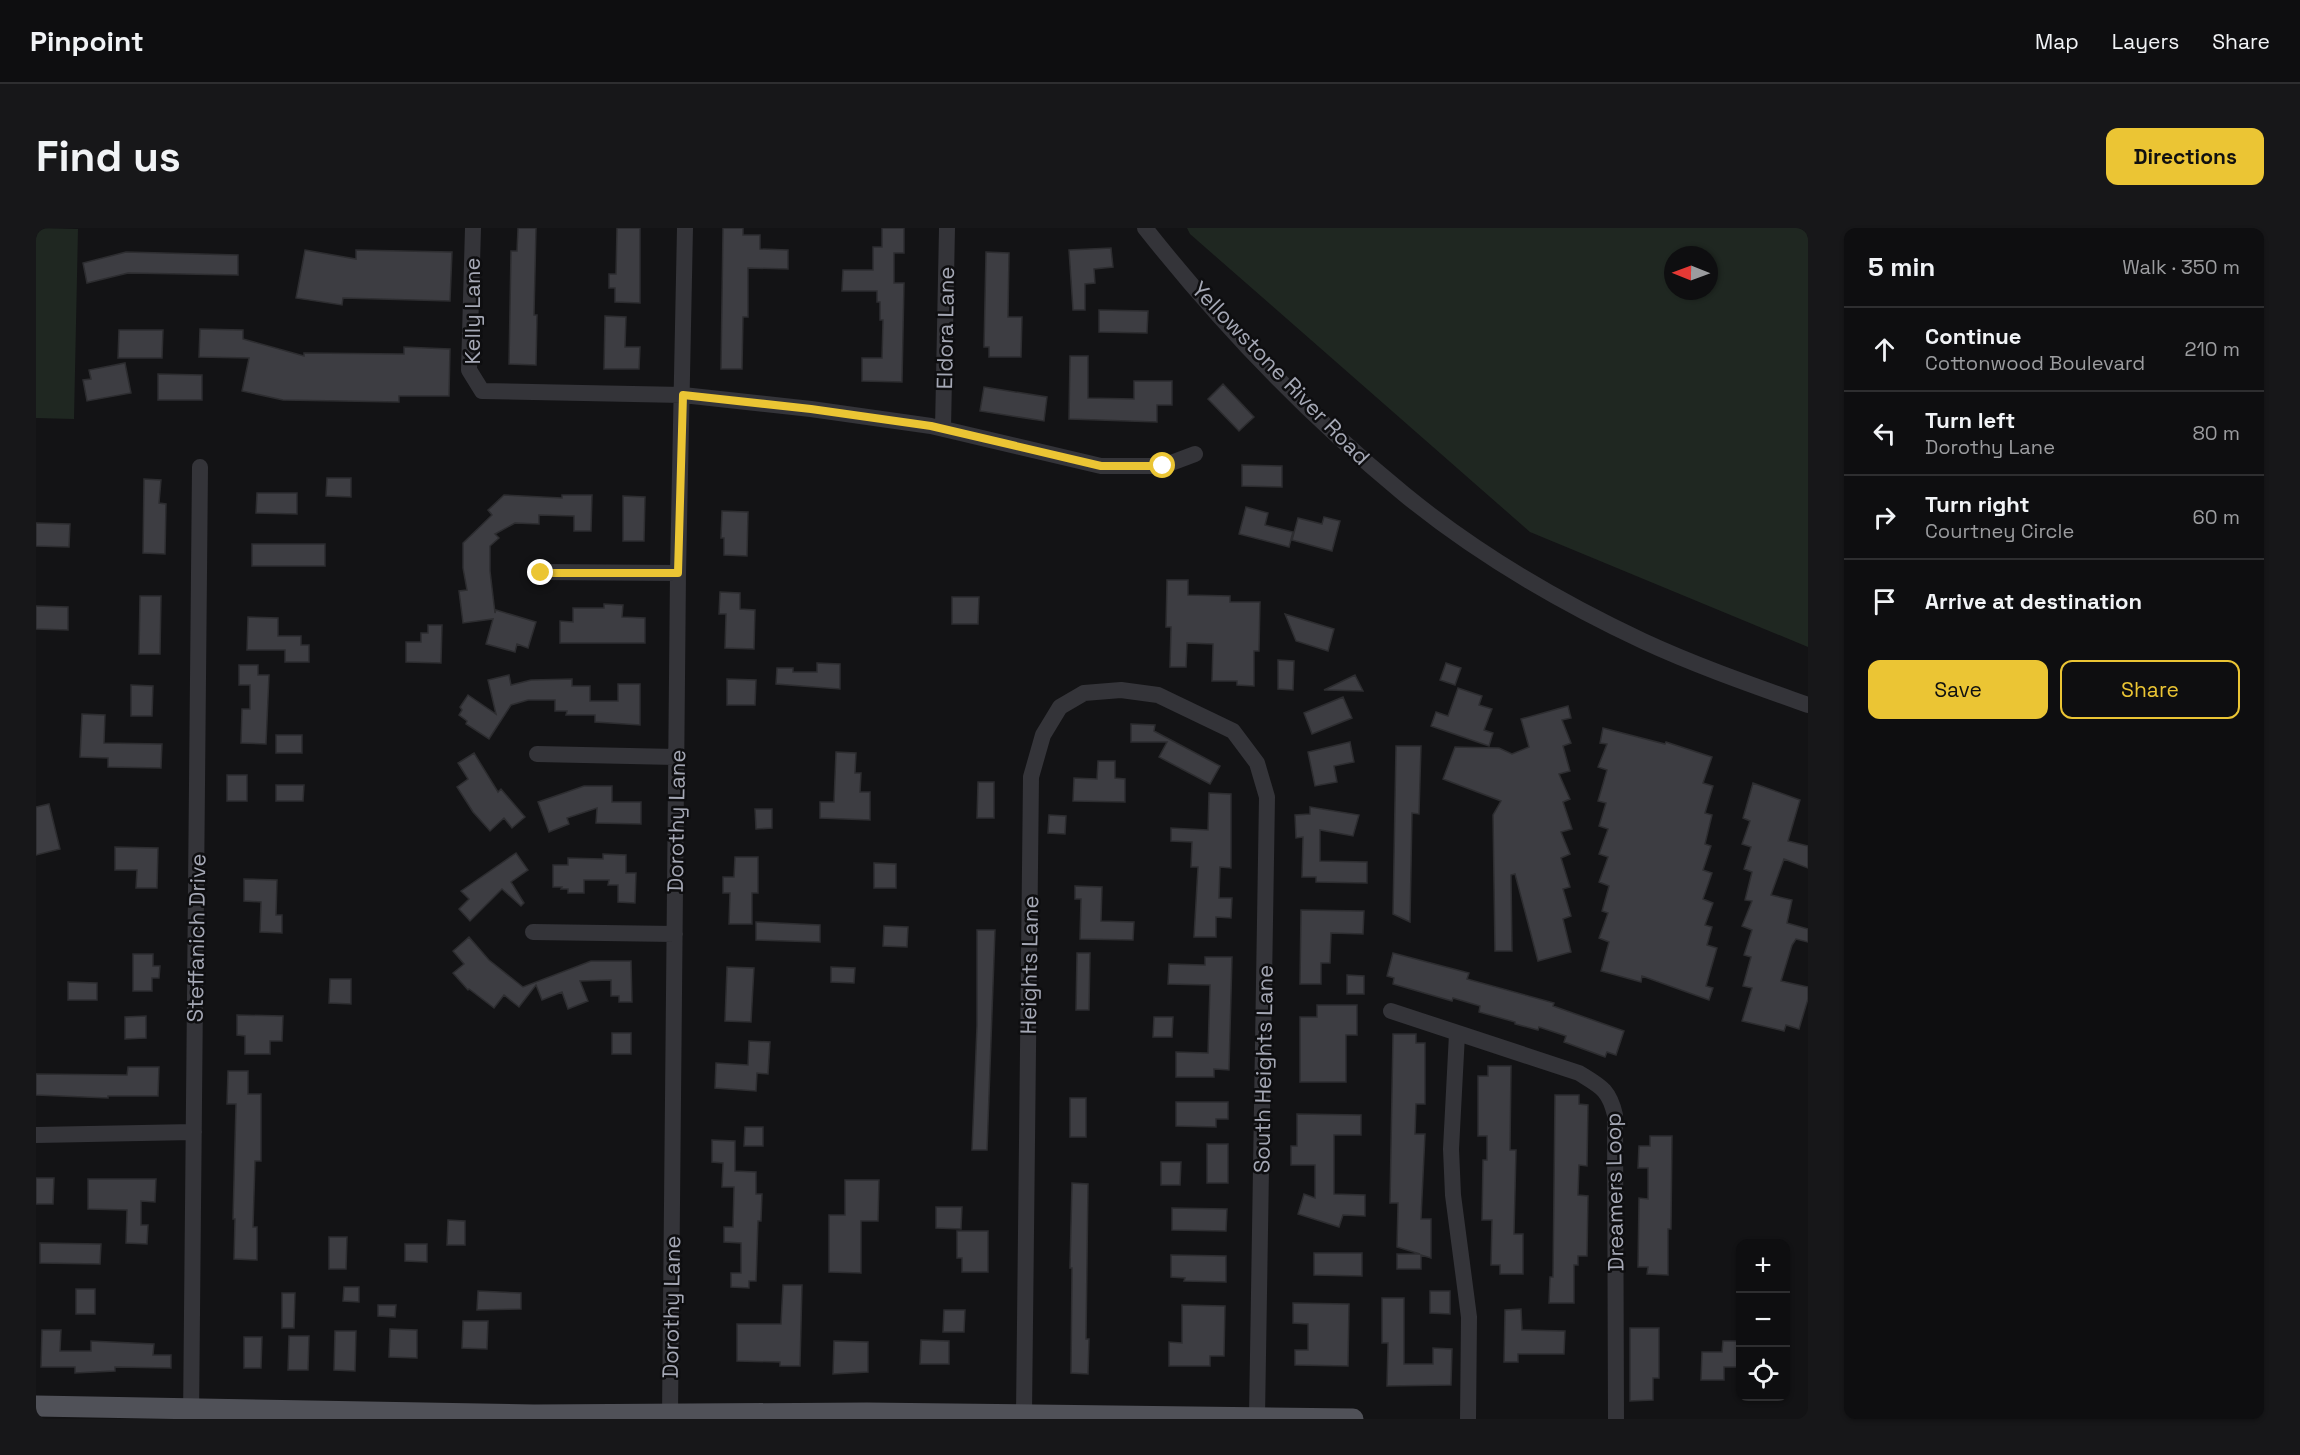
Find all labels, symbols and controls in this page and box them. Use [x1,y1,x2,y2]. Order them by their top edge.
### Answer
text: Pinpoint [30,23,144,59]
text: Map [2035,28,2079,55]
text: Layers [2112,28,2179,55]
text: Share [2212,28,2270,55]
button: Directions [2106,128,2264,185]
text: Find us [36,130,181,183]
north arrow [1664,246,1718,300]
text: 5 min [1868,250,1935,284]
text: Walk · 350 m [2122,254,2240,280]
street label: Kelly Lane [458,257,486,365]
street label: Eldora Lane [930,266,960,390]
street label: Yellowstone River Road [1186,275,1376,471]
text: Continue [1925,322,2021,350]
icon: ahead [1868,333,1901,366]
text: 210 m [2184,336,2240,362]
text: Cottonwood Boulevard [1925,350,2145,376]
text: Turn left [1925,406,2015,434]
icon: left [1868,417,1901,450]
text: 80 m [2192,420,2240,446]
text: Dorothy Lane [1925,434,2055,460]
route start [1149,452,1175,478]
text: Turn right [1925,490,2030,518]
icon: right [1868,501,1901,534]
text: 60 m [2193,504,2240,530]
text: Courtney Circle [1925,518,2074,544]
route end [527,559,553,585]
icon: arrive [1868,585,1901,618]
text: Arrive at destination [1925,587,2142,615]
button: Save [1868,660,2048,719]
button: Share [2060,660,2240,719]
street label: Dorothy Lane [661,749,691,893]
street label: Steffanich Drive [181,853,211,1023]
street label: Heights Lane [1014,895,1044,1035]
street label: South Heights Lane [1247,965,1279,1173]
street label: Dreamers Loop [1599,1112,1629,1272]
street label: Dorothy Lane [656,1235,686,1379]
map controls [1736,1239,1790,1401]
button: + [1736,1239,1790,1293]
button: − [1736,1293,1790,1347]
button: locate [1736,1347,1790,1401]

